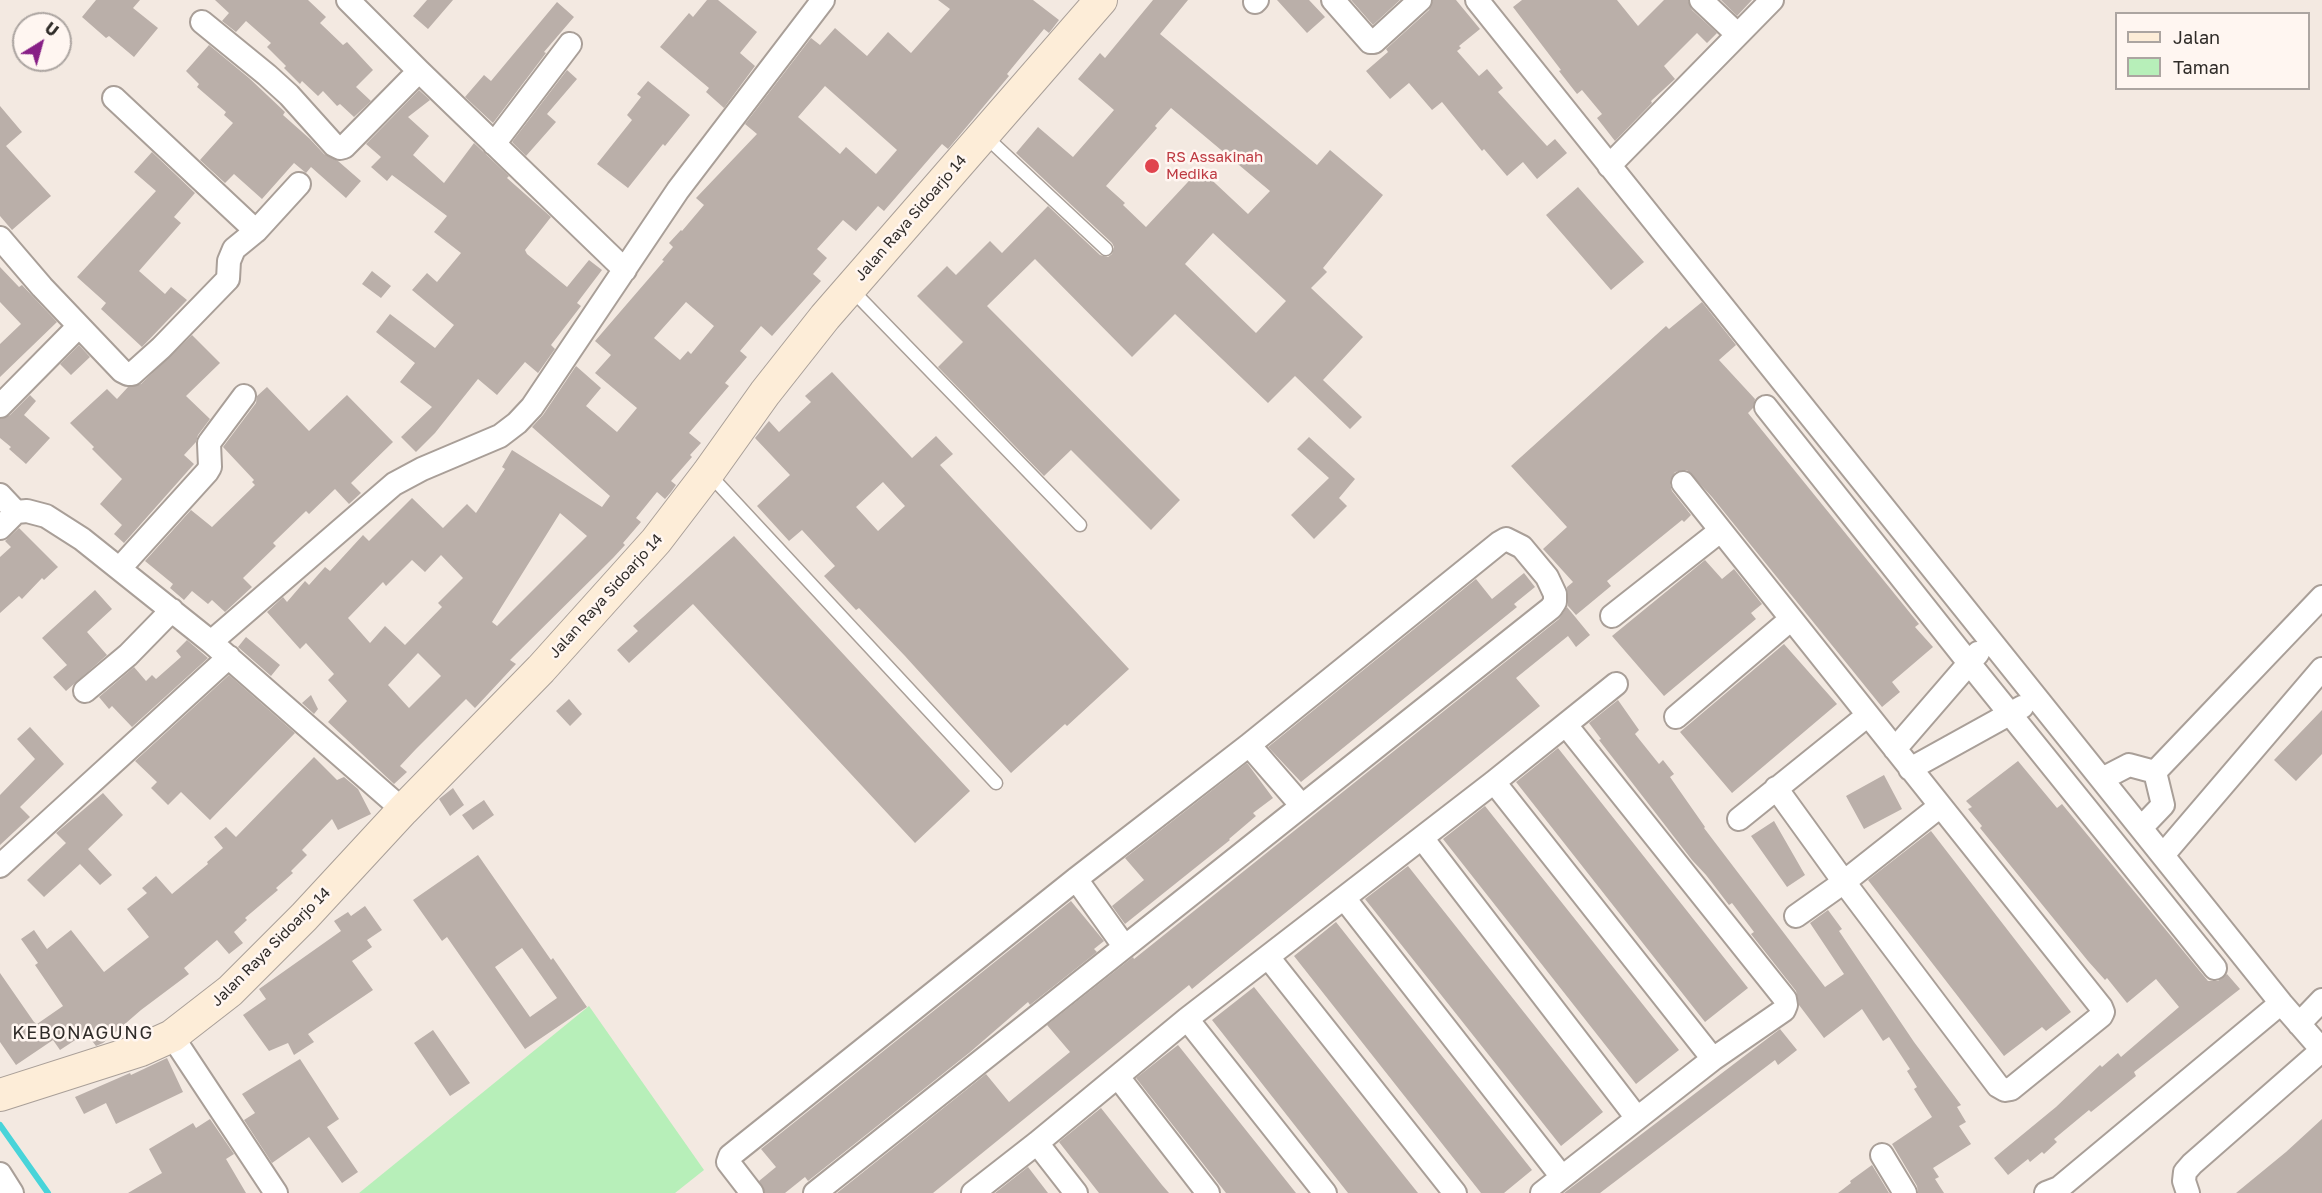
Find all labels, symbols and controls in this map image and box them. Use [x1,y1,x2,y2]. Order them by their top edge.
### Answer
north arrow [12,12,72,72]
legend [2115,12,2310,90]
text: U [41,18,62,41]
text: Jalan [2173,26,2220,48]
text: Taman [2173,56,2230,78]
place label: RS Assakinah Medika [1166,148,1263,183]
street label: Jalan Raya Sidoarjo 14 [851,151,971,285]
marker: RS Assakinah Medika [1143,157,1161,175]
street label: Jalan Raya Sidoarjo 14 [546,530,666,662]
street label: Jalan Raya Sidoarjo 14 [208,884,334,1010]
district label: KEBONAGUNG [12,1022,154,1044]

